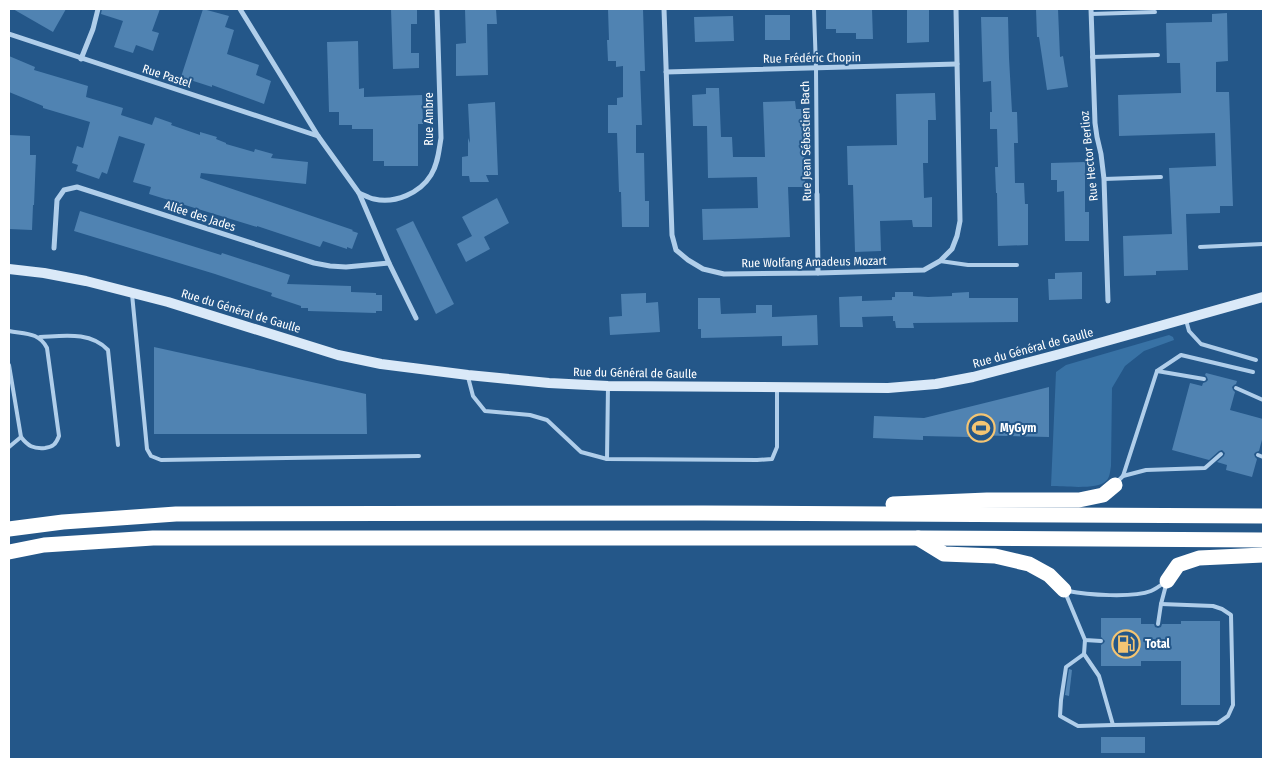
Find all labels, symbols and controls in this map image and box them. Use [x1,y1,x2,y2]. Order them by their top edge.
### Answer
street label: Rue Frédéric Chopin [763,50,861,66]
street label: Rue Pastel [141,61,193,91]
street label: Rue Jean Sébastien Bach [798,81,814,201]
street label: Rue Ambre [422,92,436,146]
street label: Rue Hector Berlioz [1077,110,1101,202]
street label: Allée des Jades [163,198,237,234]
street label: Rue Wolfang Amadeus Mozart [741,254,887,270]
street label: Rue du Général de Gaulle [180,286,302,336]
street label: Rue du Général de Gaulle [971,325,1095,371]
street label: Rue du Général de Gaulle [573,365,697,381]
sports icon: MyGym [966,413,996,443]
place label: MyGym [1000,421,1036,435]
fuel station icon: Total [1111,629,1141,659]
place label: Total [1145,637,1171,651]

